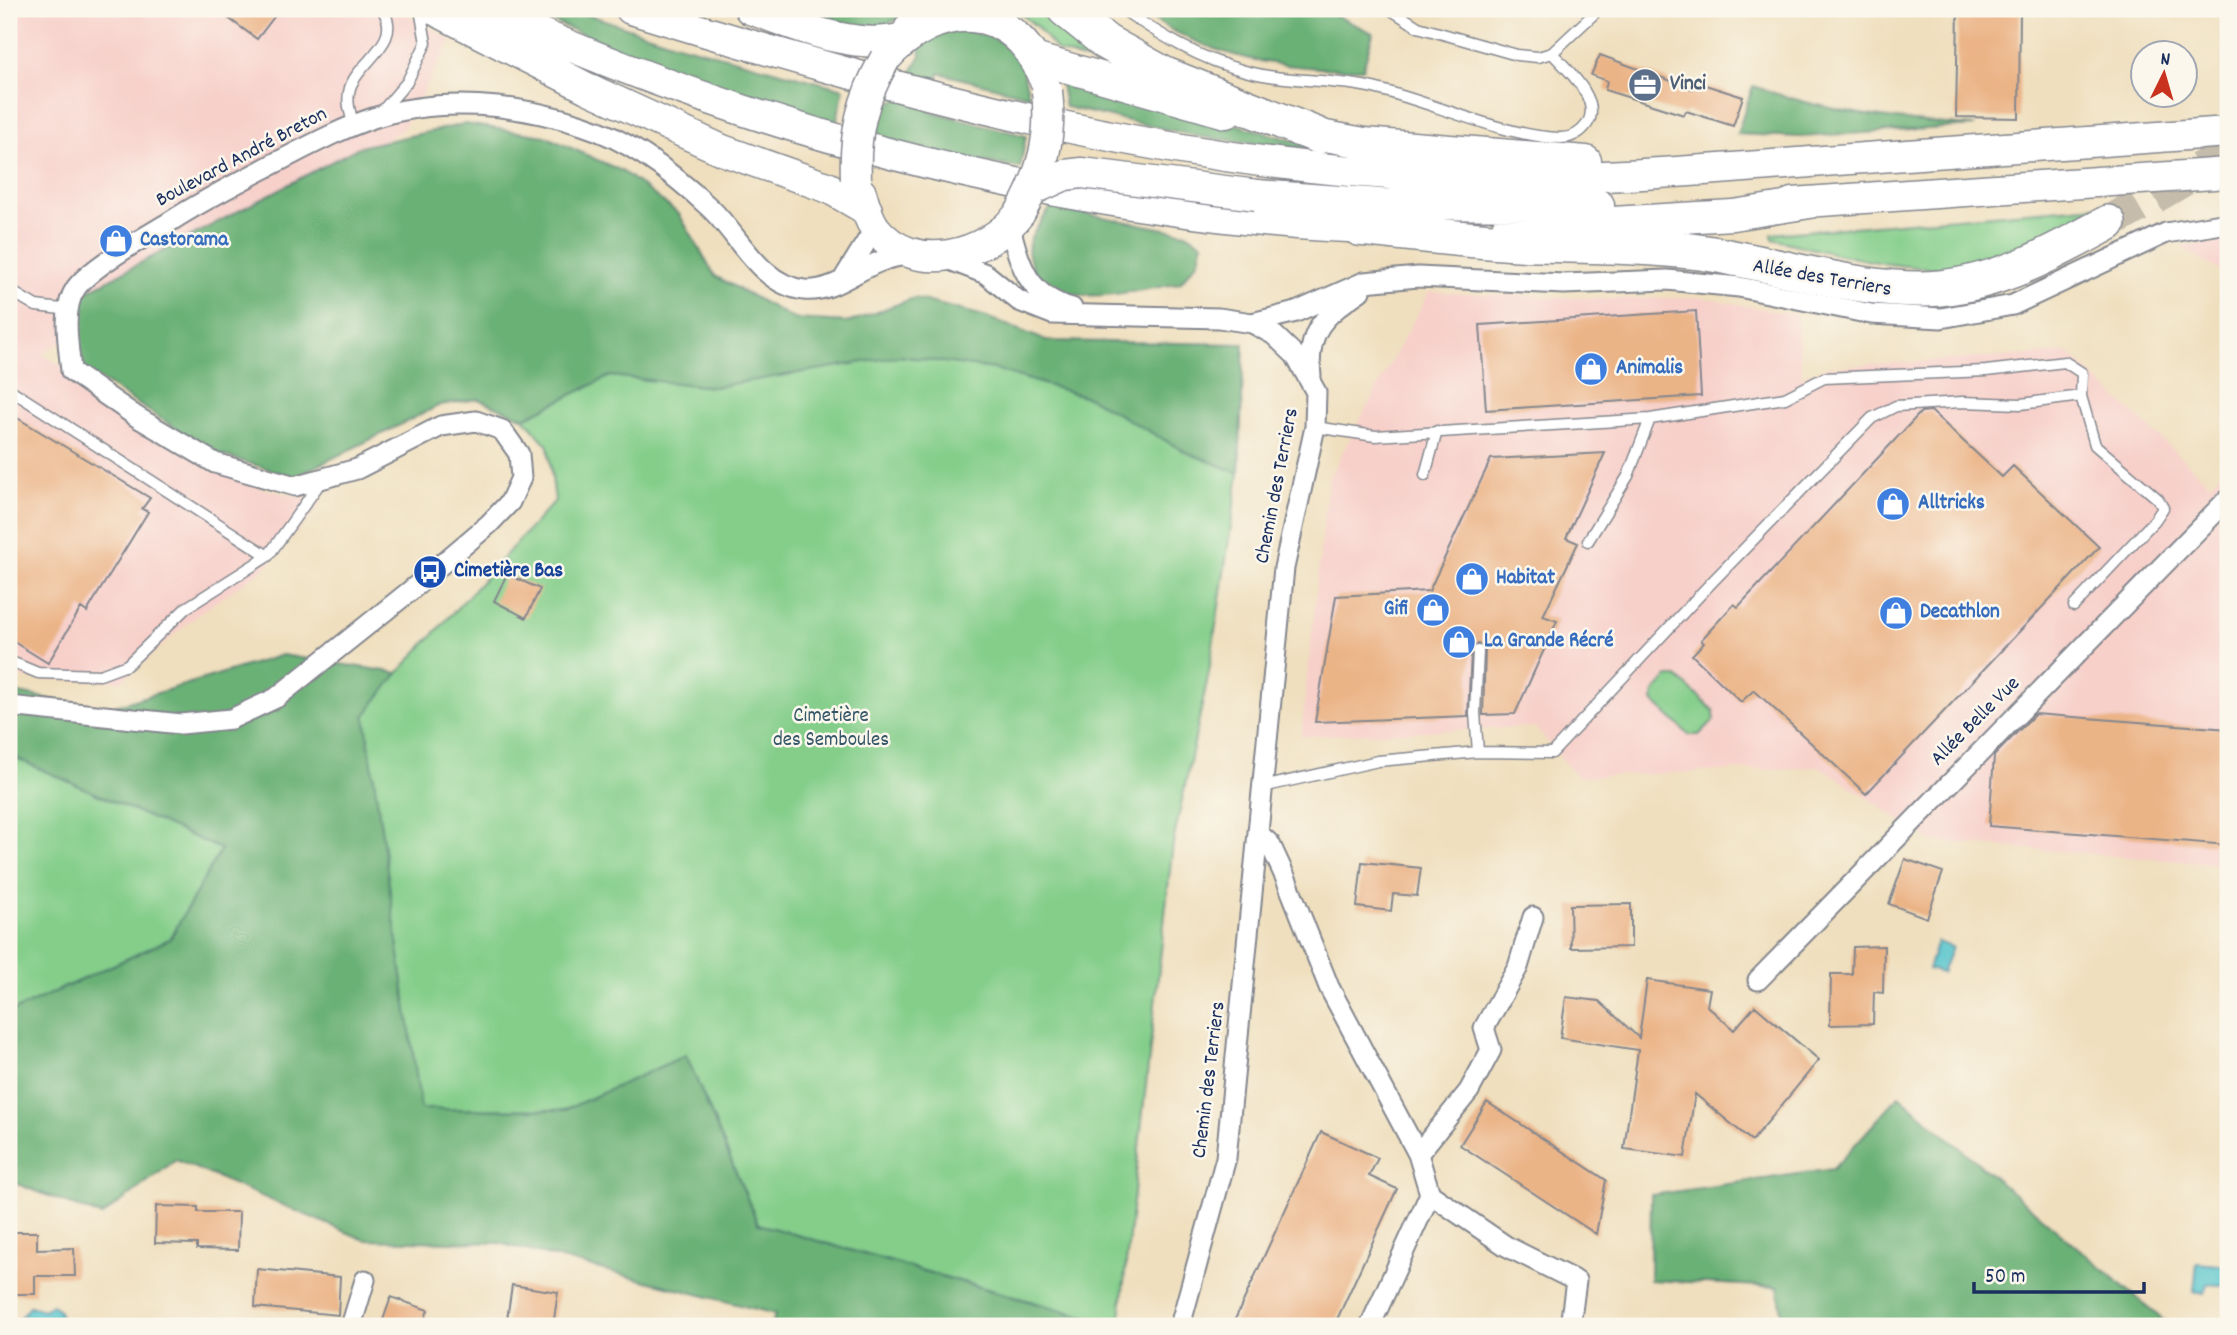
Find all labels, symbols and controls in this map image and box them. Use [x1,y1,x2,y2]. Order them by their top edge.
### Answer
north arrow [2128,38,2198,108]
text: N [2159,47,2171,74]
office icon: Vinci [1626,66,1664,104]
place label: Vinci [1670,70,1706,100]
street label: Boulevard André Breton [151,100,333,216]
shop icon: Castorama [97,222,135,260]
place label: Castorama [140,226,229,256]
street label: Allée des Terriers [1750,252,1894,306]
shop icon: Animalis [1572,350,1610,388]
place label: Animalis [1616,354,1683,384]
street label: Chemin des Terriers [1248,406,1308,566]
shop icon: Alltricks [1874,485,1912,523]
place label: Alltricks [1918,489,1985,519]
bus stop icon: Cimetière Bas [411,553,449,591]
place label: Cimetière Bas [454,557,563,587]
shop icon: Habitat [1453,560,1491,598]
place label: Habitat [1496,564,1555,594]
shop icon: Gifi [1414,591,1452,629]
shop icon: Decathlon [1877,594,1915,632]
place label: Gifi [1384,595,1408,625]
place label: Decathlon [1920,598,2000,628]
shop icon: La Grande Récré [1440,623,1478,661]
place label: La Grande Récré [1484,627,1614,657]
street label: Allée Belle Vue [1924,670,2028,774]
park label: Cimetière des Semboules [773,702,889,756]
street label: Chemin des Terriers [1186,1000,1234,1160]
scale bar [1974,1251,2144,1295]
text: 50 m [1985,1263,2025,1293]

